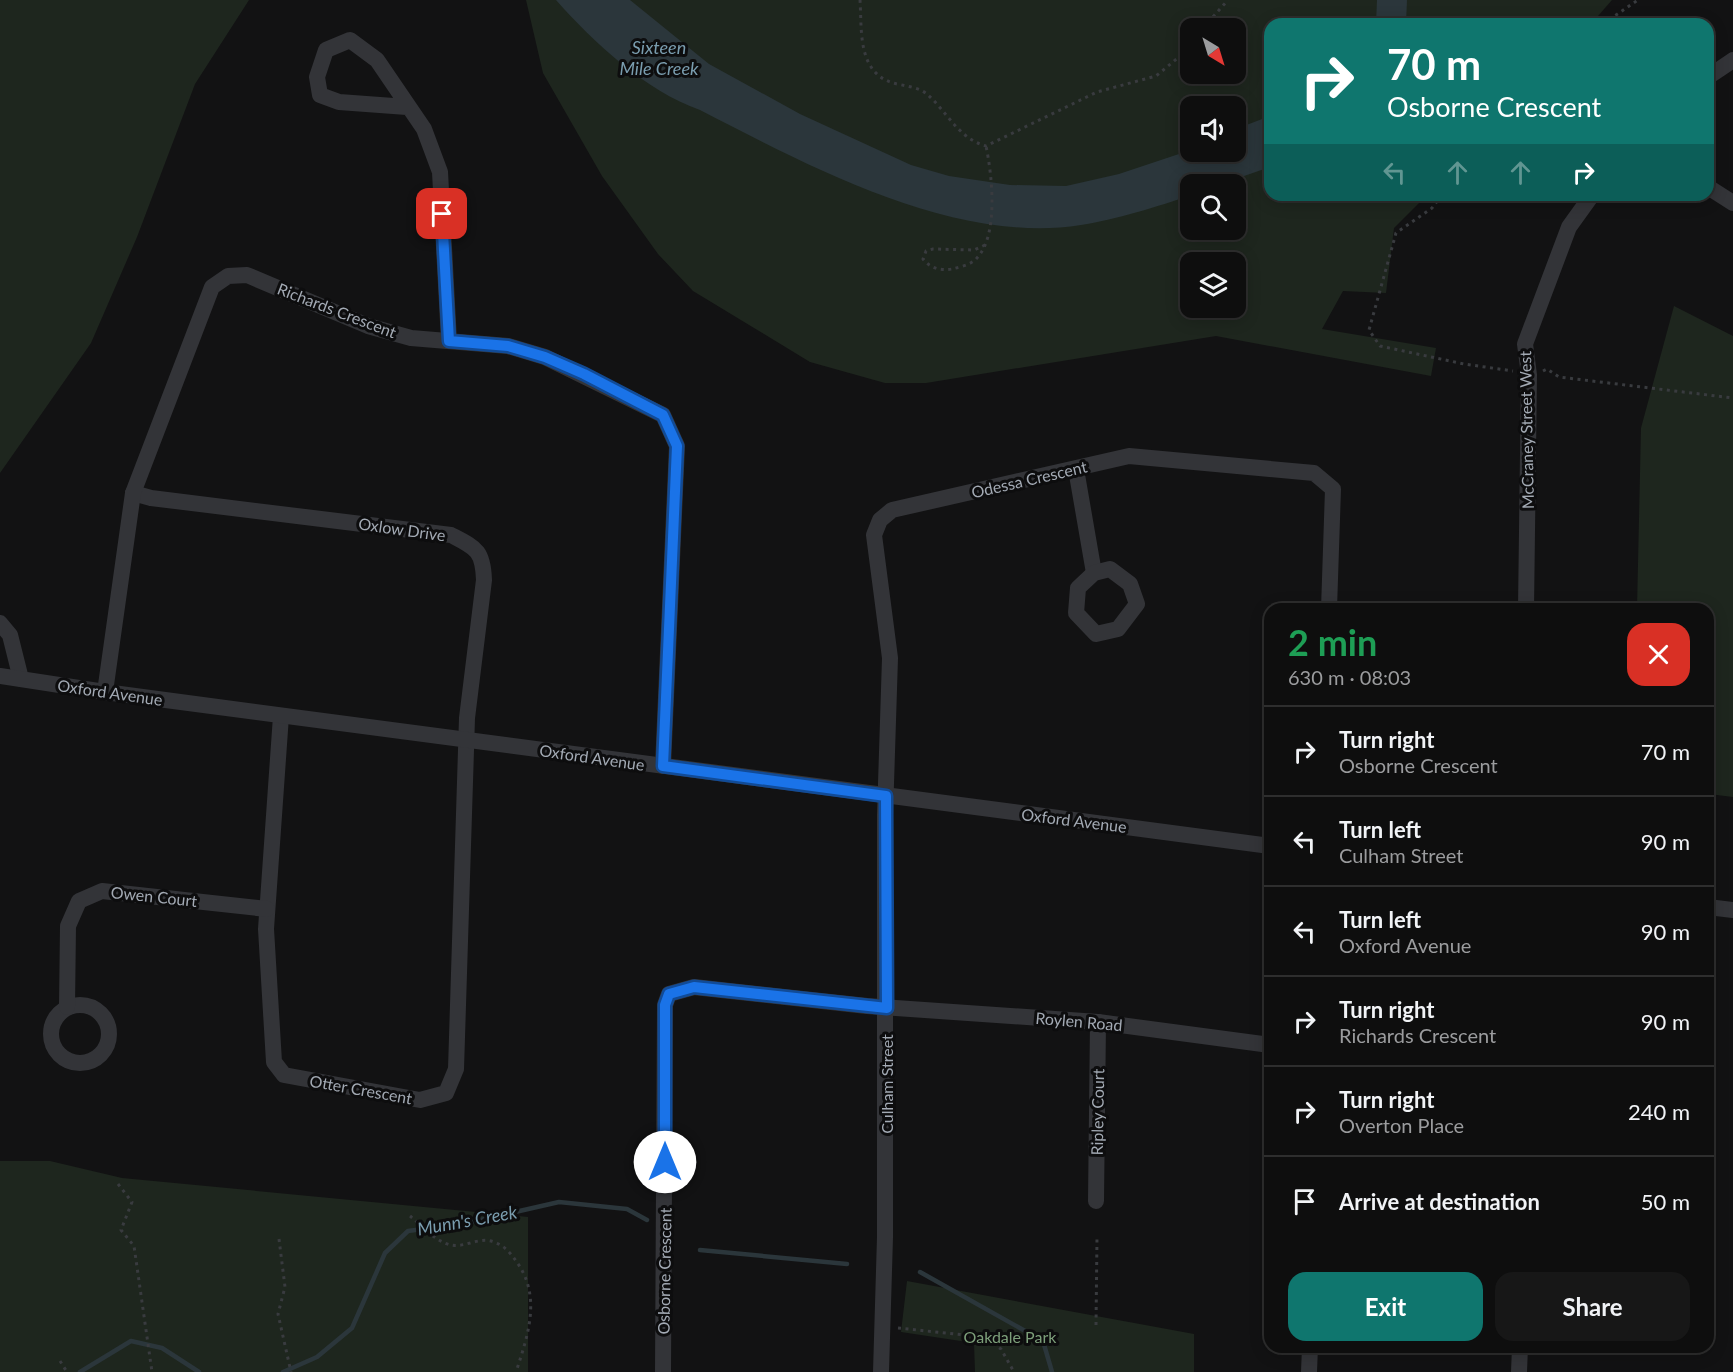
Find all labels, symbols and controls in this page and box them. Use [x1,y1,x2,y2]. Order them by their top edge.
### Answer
north arrow [1180,18,1246,84]
map controls [1180,18,1246,318]
water label: Sixteen Mile Creek [619,36,699,79]
text: 70 m [1387,39,1481,89]
icon: right [1288,42,1366,120]
text: Osborne Crescent [1387,90,1601,123]
button: sound [1180,96,1246,162]
icon: left [1378,156,1411,189]
icon: ahead [1441,156,1474,189]
icon: ahead [1504,156,1537,189]
icon: right [1567,156,1600,189]
button: search [1180,174,1246,240]
pin [416,188,467,239]
icon: arrive [425,197,458,230]
button: layers [1180,252,1246,318]
street label: Richards Crescent [275,279,399,341]
street label: McCraney Street West [1515,350,1537,509]
street label: Odessa Crescent [969,456,1089,502]
street label: Oxlow Drive [357,513,447,545]
text: 2 min [1288,620,1377,664]
button: close [1627,623,1690,686]
text: 630 m · 08:03 [1288,665,1411,689]
street label: Oxford Avenue [56,675,164,709]
text: Turn right [1339,726,1434,753]
icon: right [1288,735,1321,768]
text: 70 m [1641,738,1690,765]
street label: Oxford Avenue [538,740,646,774]
text: Osborne Crescent [1339,753,1498,777]
street label: Oxford Avenue [1020,804,1128,836]
text: Turn left [1339,816,1421,843]
icon: left [1288,825,1321,858]
text: 90 m [1641,828,1690,855]
text: Culham Street [1339,843,1463,867]
street label: Owen Court [110,882,198,910]
text: Turn left [1339,906,1421,933]
icon: left [1288,915,1321,948]
text: 90 m [1641,918,1690,945]
text: Oxford Avenue [1339,933,1471,957]
text: Turn right [1339,996,1434,1023]
icon: right [1288,1005,1321,1038]
street label: Roylen Road [1035,1008,1123,1034]
text: 90 m [1641,1008,1690,1035]
text: Richards Crescent [1339,1023,1496,1047]
street label: Culham Street [877,1034,896,1134]
street label: Ripley Court [1087,1068,1107,1156]
street label: Otter Crescent [308,1071,414,1107]
text: Turn right [1339,1086,1434,1113]
icon: right [1288,1095,1321,1128]
text: 240 m [1628,1098,1690,1125]
text: Overton Place [1339,1113,1464,1137]
position arrow [633,1130,697,1194]
icon: arrive [1288,1185,1321,1218]
text: Arrive at destination [1339,1188,1540,1215]
text: 50 m [1641,1188,1690,1215]
water label: Munn's Creek [415,1200,519,1240]
street label: Osborne Crescent [653,1207,675,1335]
button: Exit [1288,1272,1483,1341]
button: Share [1495,1272,1690,1341]
park label: Oakdale Park [964,1327,1057,1346]

